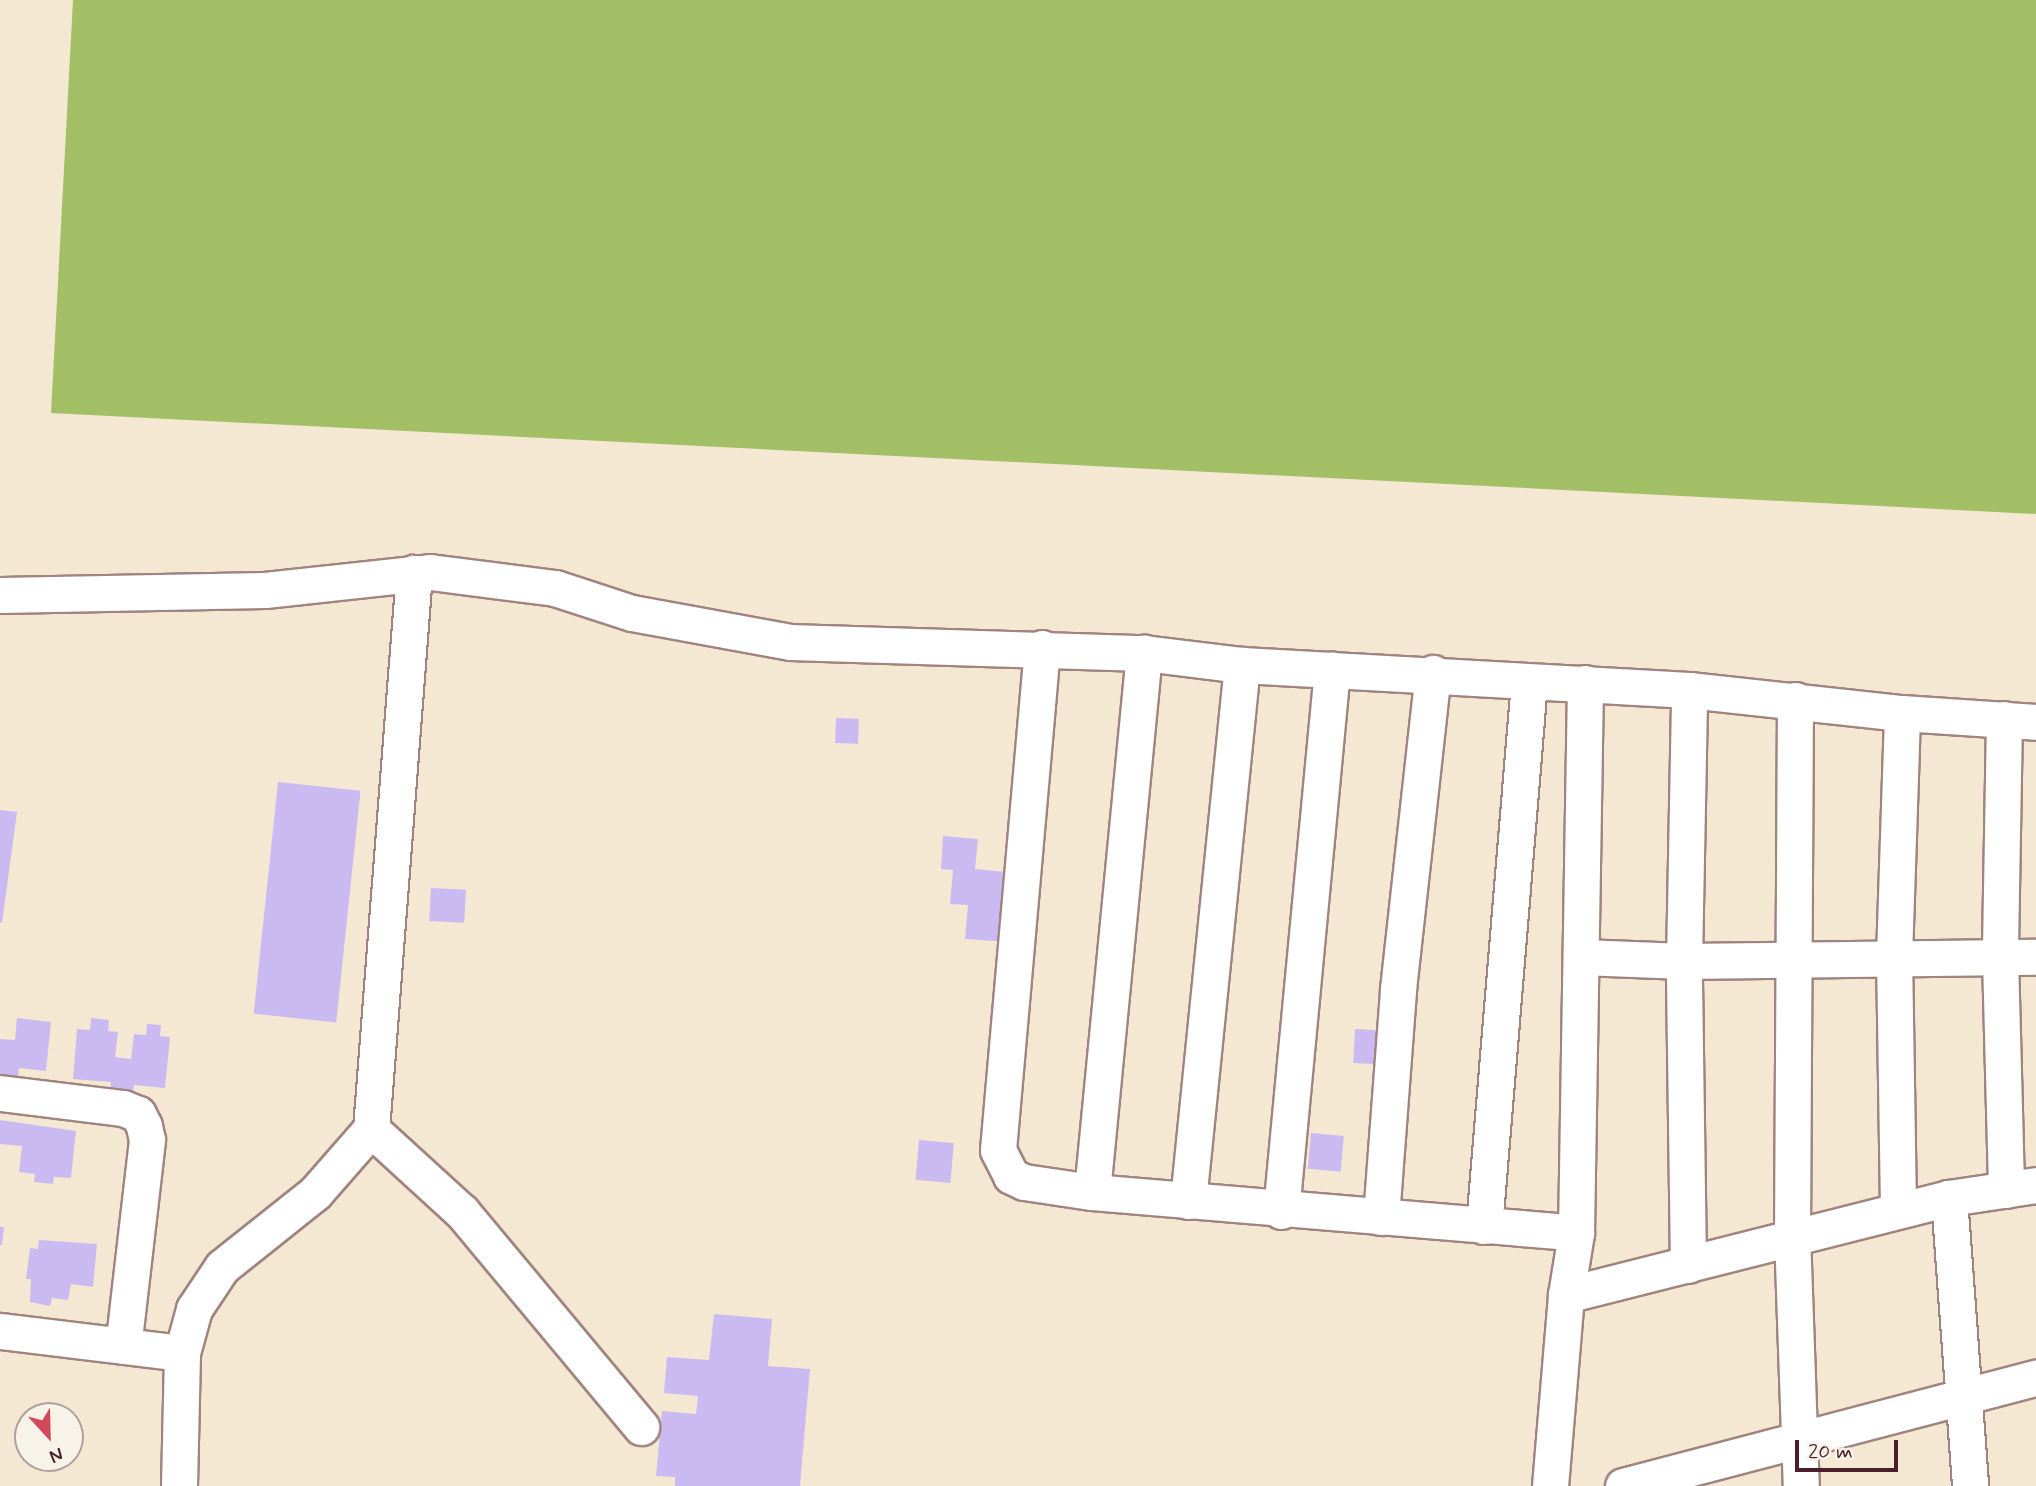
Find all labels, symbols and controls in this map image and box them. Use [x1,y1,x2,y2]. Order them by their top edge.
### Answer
north arrow [14,1402,84,1472]
scale bar [1798,1426,1901,1470]
text: 20 m [1808,1438,1853,1466]
text: N [46,1441,67,1469]

